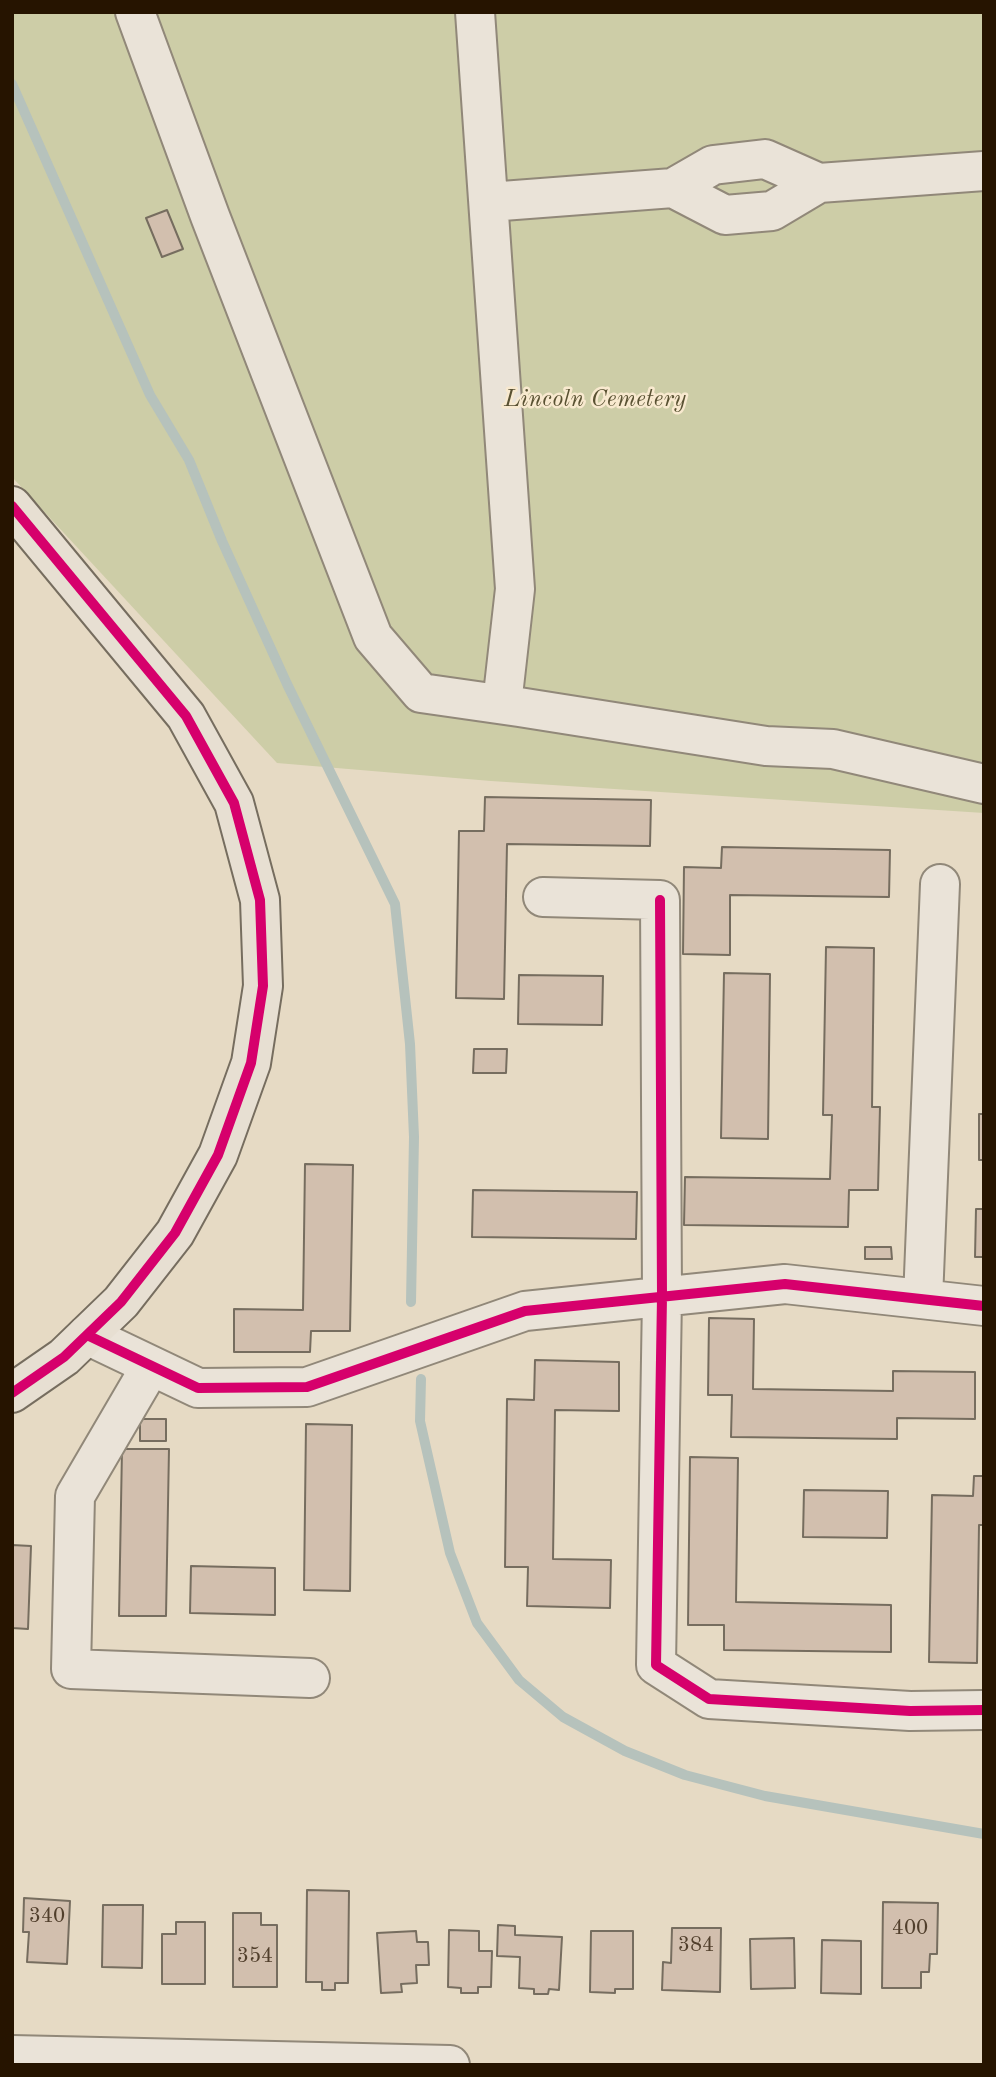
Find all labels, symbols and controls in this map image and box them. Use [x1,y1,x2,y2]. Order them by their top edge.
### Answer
park label: Lincoln Cemetery [504,386,686,414]
house number: 340 [29,1903,65,1929]
house number: 400 [892,1915,928,1941]
house number: 384 [678,1932,714,1958]
house number: 354 [237,1943,273,1969]

